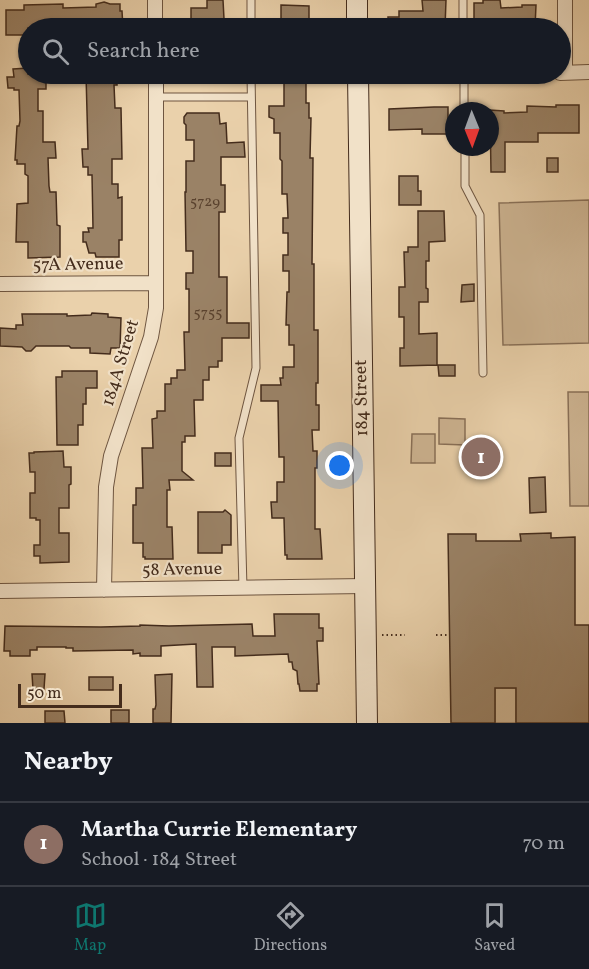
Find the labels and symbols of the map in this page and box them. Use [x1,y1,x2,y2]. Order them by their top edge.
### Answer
north arrow [445,102,499,156]
house number: 5729 [190,192,220,213]
street label: 57A Avenue [32,252,124,278]
house number: 5755 [194,303,222,324]
street label: 184A Street [96,316,146,410]
street label: 184 Street [349,359,375,437]
pin: 1 [462,434,500,480]
your location [325,451,354,480]
street label: 58 Avenue [142,557,222,583]
scale bar [18,681,122,708]

